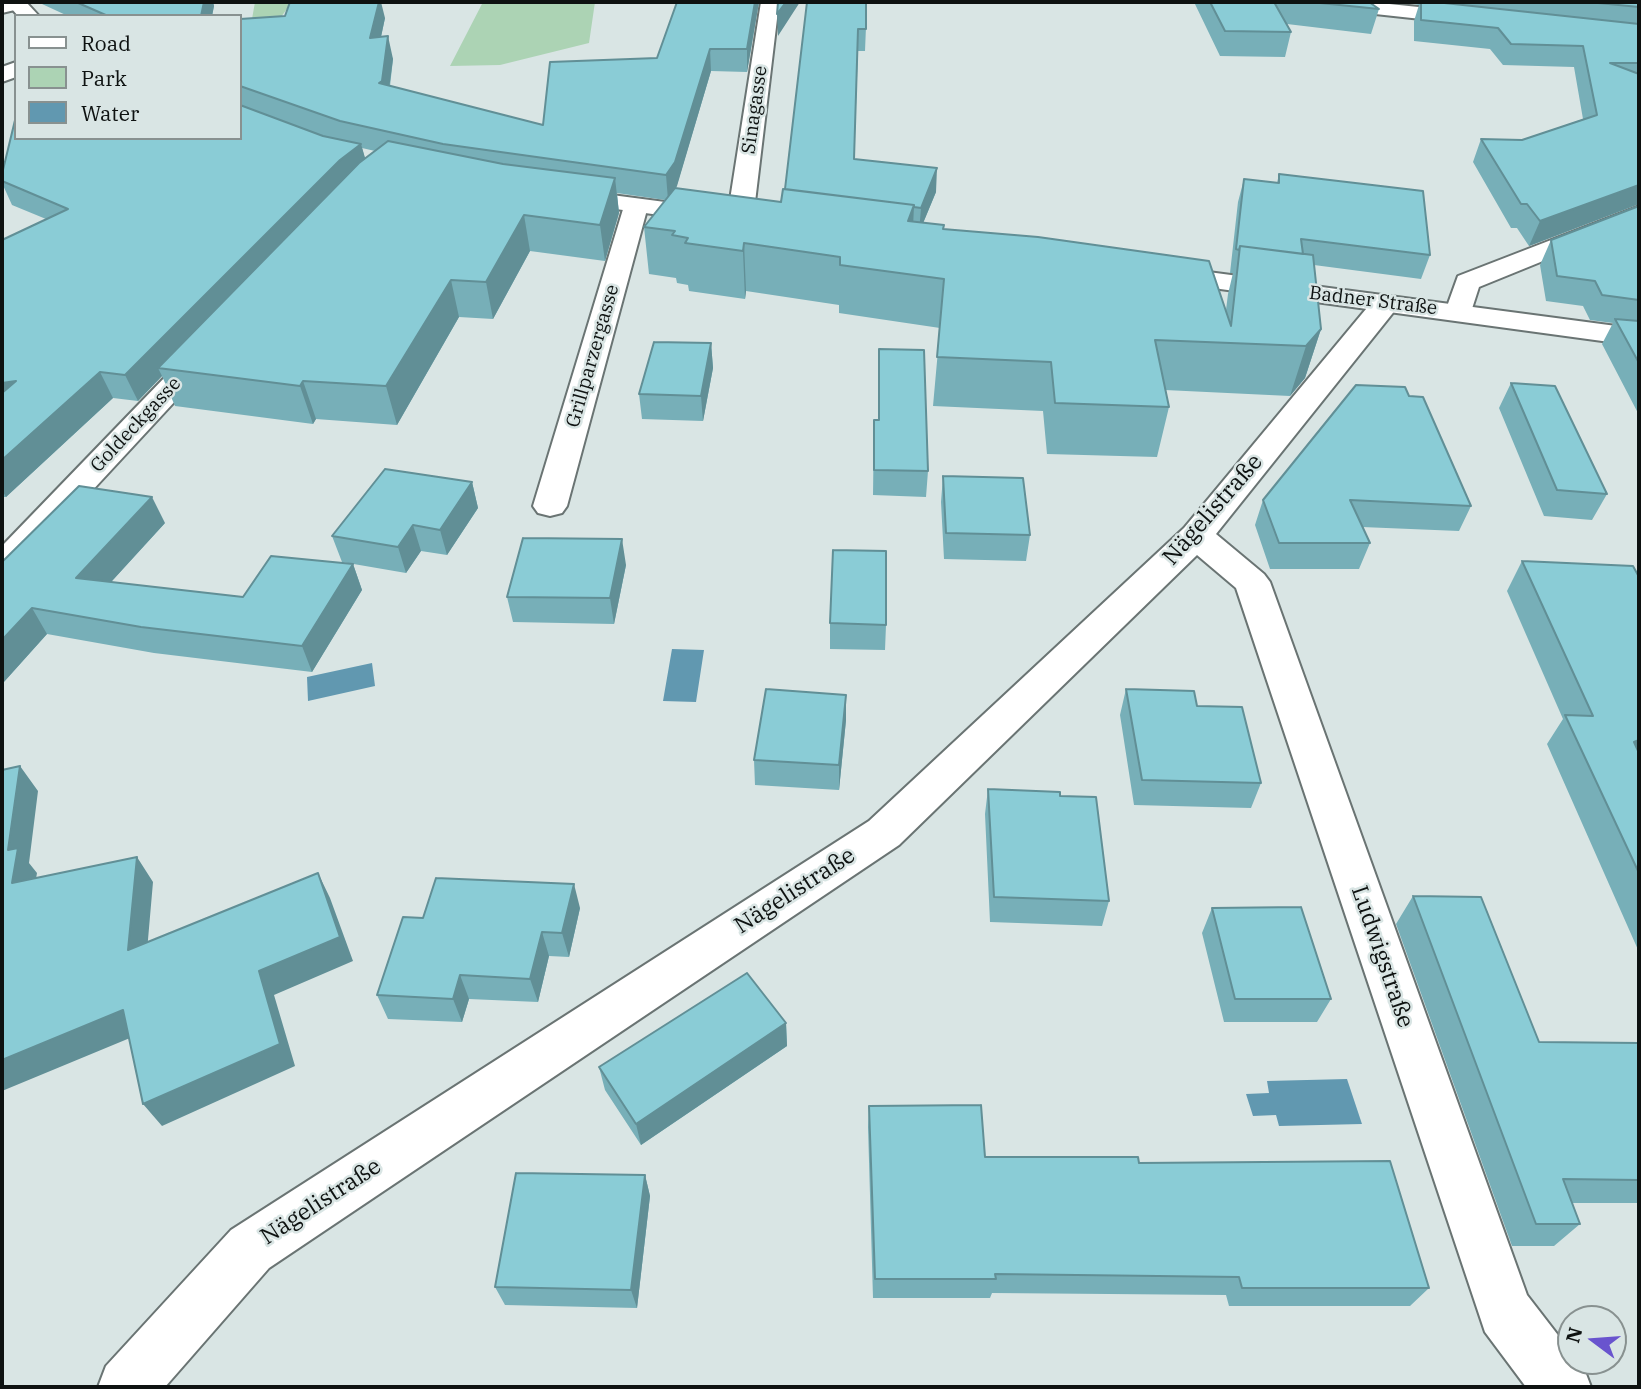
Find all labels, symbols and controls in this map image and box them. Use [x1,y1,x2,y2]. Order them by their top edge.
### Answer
legend [14,14,242,140]
text: Road [81,29,131,57]
text: Park [81,64,127,92]
street label: Sinagasse [738,64,772,156]
text: Water [81,99,139,127]
street label: Grillparzergasse [562,282,624,430]
street label: Badner Straße [1308,282,1438,320]
street label: Goldeckgasse [86,373,186,477]
street label: Nägelistraße [1157,449,1269,571]
street label: Nägelistraße [730,842,860,940]
street label: Ludwigstraße [1345,882,1419,1032]
street label: Nägelistraße [256,1153,386,1251]
north arrow [1557,1305,1627,1375]
text: N [1560,1324,1587,1345]

